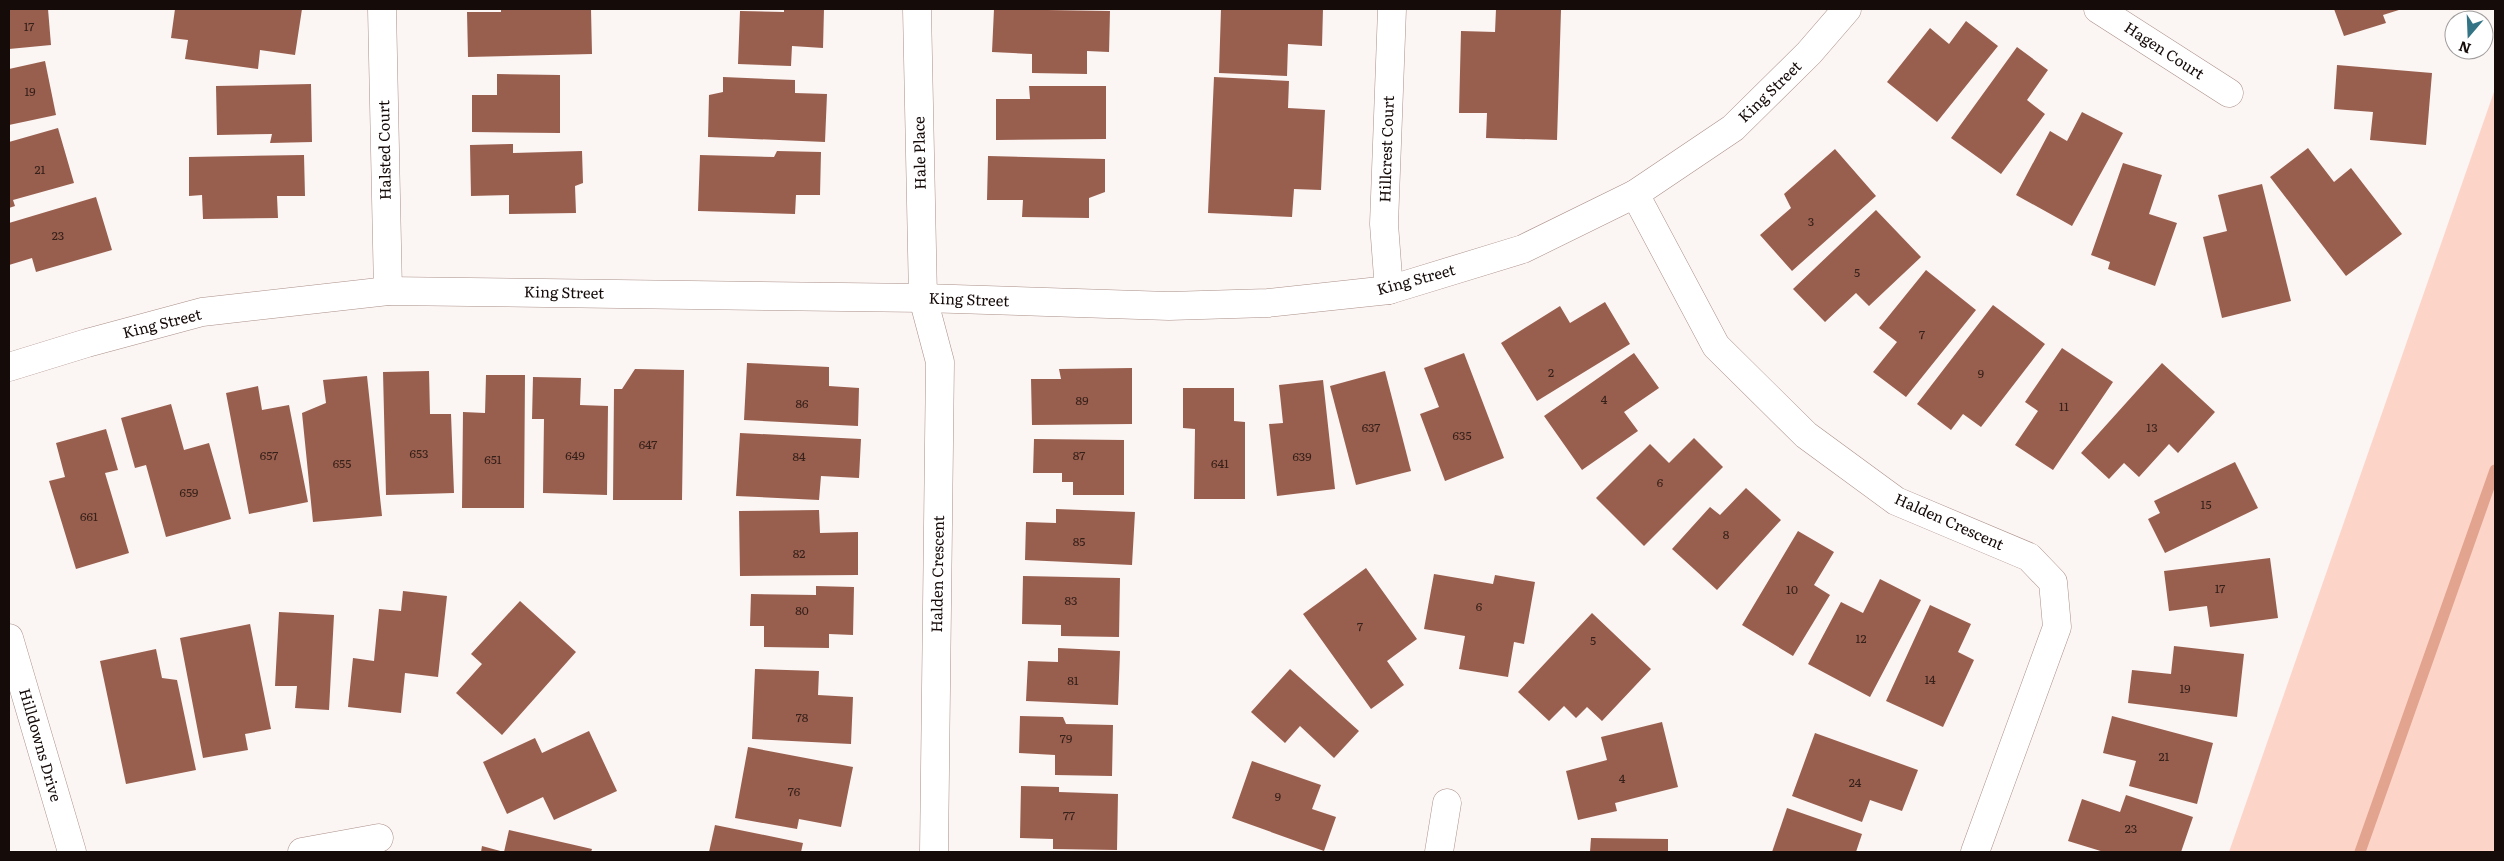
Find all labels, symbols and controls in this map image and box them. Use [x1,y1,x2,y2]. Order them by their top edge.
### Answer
north arrow [2444,10,2494,60]
street label: Hagen Court [2120,15,2209,84]
house number: 17 [24,17,34,35]
text: N [2455,37,2473,60]
street label: King Street [1732,55,1806,127]
house number: 19 [24,82,36,100]
street label: Hillcrest Court [1372,95,1399,203]
street label: Halsted Court [371,100,396,200]
street label: Hale Place [906,116,931,190]
house number: 21 [35,160,46,178]
house number: 3 [1808,212,1814,230]
house number: 23 [52,226,64,244]
street label: King Street [1374,257,1457,300]
house number: 5 [1854,263,1860,281]
street label: King Street [524,279,604,304]
street label: King Street [928,286,1010,311]
street label: King Street [120,302,203,343]
house number: 7 [1919,325,1925,343]
house number: 2 [1548,363,1554,381]
house number: 9 [1978,364,1984,382]
house number: 4 [1601,390,1608,408]
house number: 89 [1076,391,1088,409]
house number: 86 [795,394,809,412]
house number: 11 [2059,397,2069,415]
house number: 637 [1362,418,1380,436]
house number: 13 [2146,418,2158,436]
house number: 635 [1453,426,1471,444]
house number: 647 [639,435,657,453]
house number: 653 [409,444,429,462]
house number: 657 [260,446,278,464]
house number: 649 [565,446,585,464]
house number: 87 [1073,446,1085,464]
house number: 84 [792,447,806,465]
house number: 639 [1292,447,1312,465]
house number: 651 [484,450,502,468]
house number: 655 [333,454,351,472]
house number: 641 [1211,454,1229,472]
house number: 6 [1657,473,1664,491]
house number: 659 [180,483,198,501]
street label: Halden Crescent [1891,486,2008,555]
house number: 15 [2201,495,2211,513]
house number: 661 [80,507,98,525]
street label: Halden Crescent [924,515,949,633]
house number: 8 [1723,525,1730,543]
house number: 85 [1073,532,1085,550]
house number: 82 [793,544,805,562]
house number: 17 [2215,579,2225,597]
house number: 10 [1786,580,1798,598]
house number: 83 [1064,591,1078,609]
house number: 6 [1476,597,1483,615]
house number: 80 [795,601,809,619]
house number: 7 [1357,617,1363,635]
house number: 12 [1856,629,1866,647]
house number: 5 [1590,631,1596,649]
house number: 14 [1924,670,1936,688]
house number: 81 [1067,671,1079,689]
house number: 19 [2179,679,2191,697]
street label: Hilldowns Drive [14,685,69,804]
house number: 78 [796,708,809,726]
house number: 79 [1060,729,1072,747]
house number: 21 [2159,747,2170,765]
house number: 4 [1619,769,1626,787]
house number: 24 [1849,773,1862,791]
house number: 76 [788,782,801,800]
house number: 9 [1275,787,1281,805]
house number: 77 [1063,806,1075,824]
house number: 23 [2125,819,2137,837]

